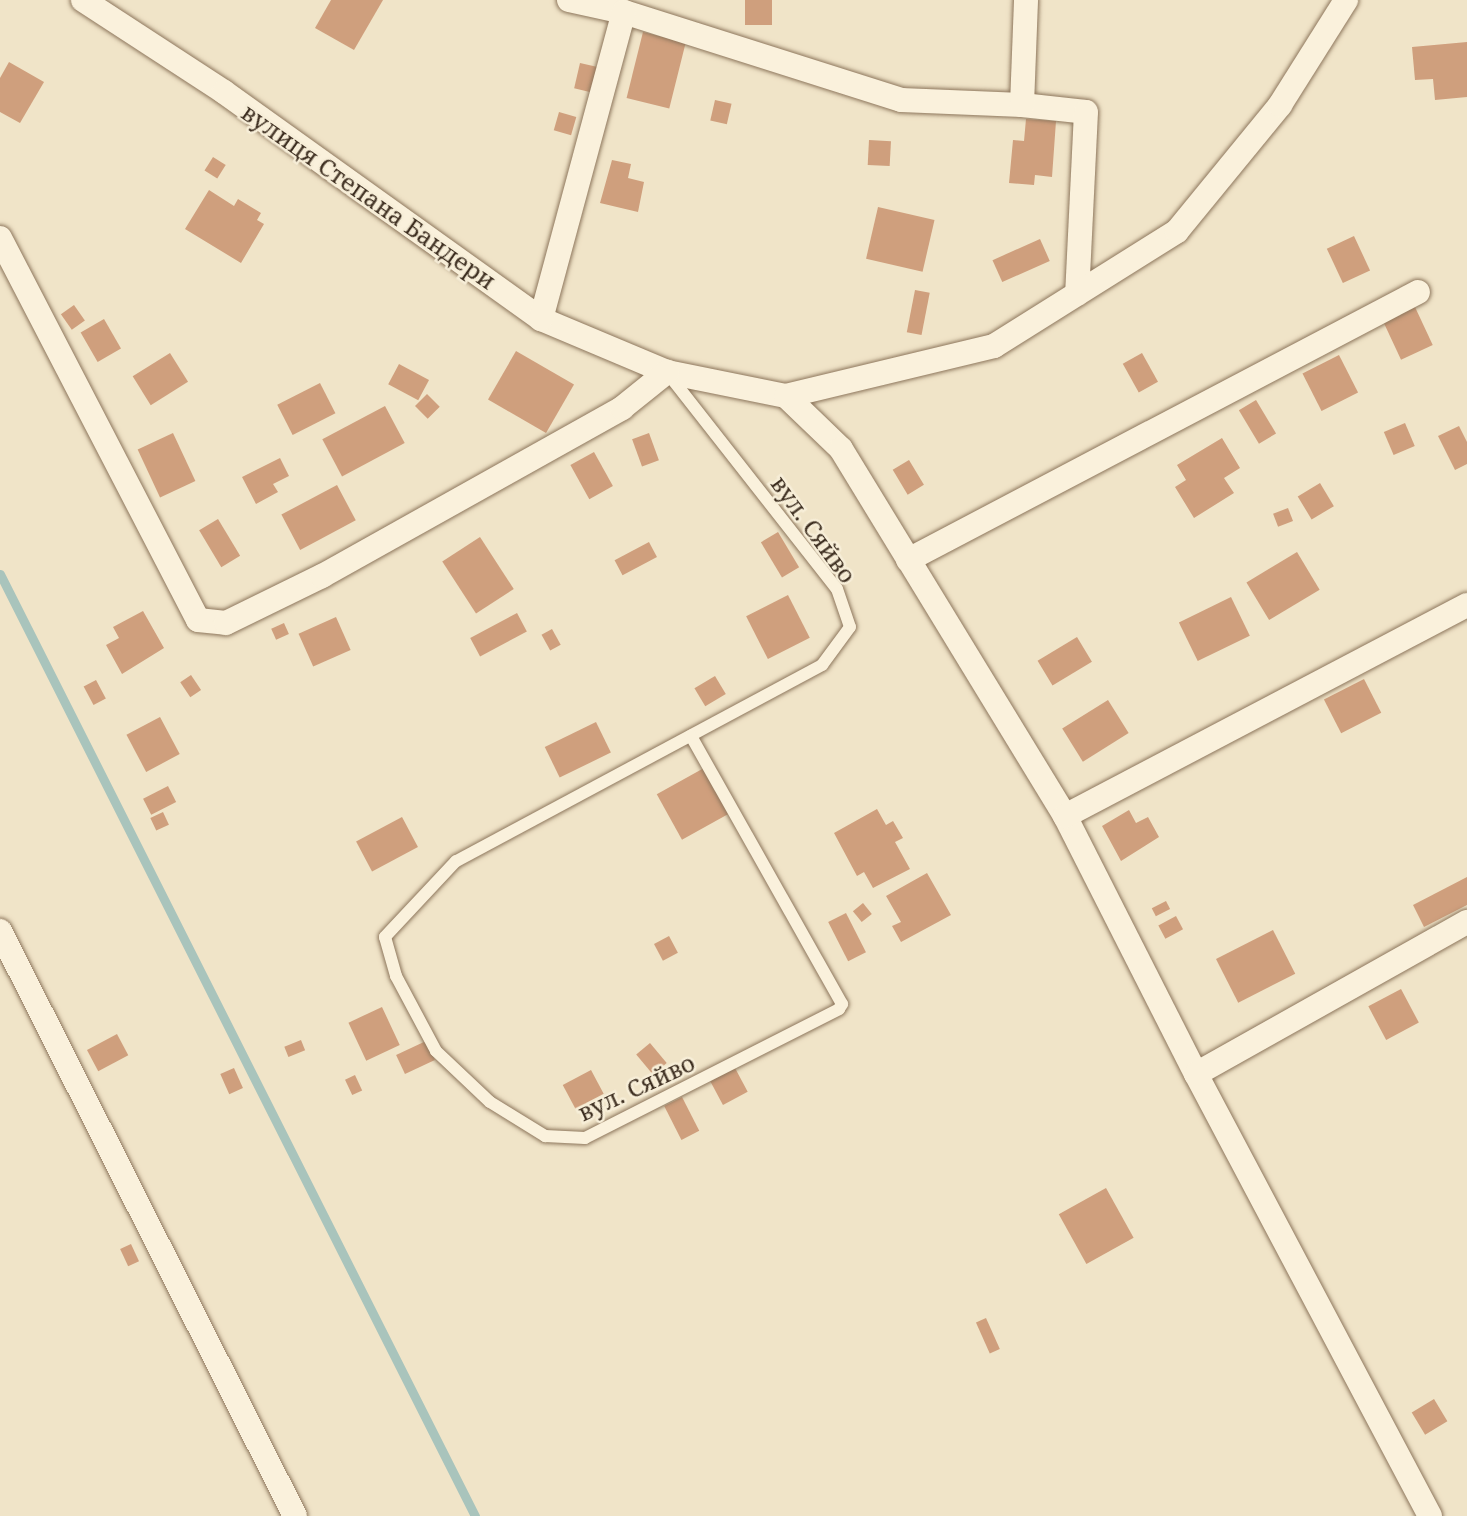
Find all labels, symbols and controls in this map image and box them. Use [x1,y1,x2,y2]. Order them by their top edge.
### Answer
street label: вулиця Степана Бандери [236,97,502,295]
street label: вул. Сяйво [765,470,863,588]
street label: вул. Сяйво [573,1047,699,1127]

